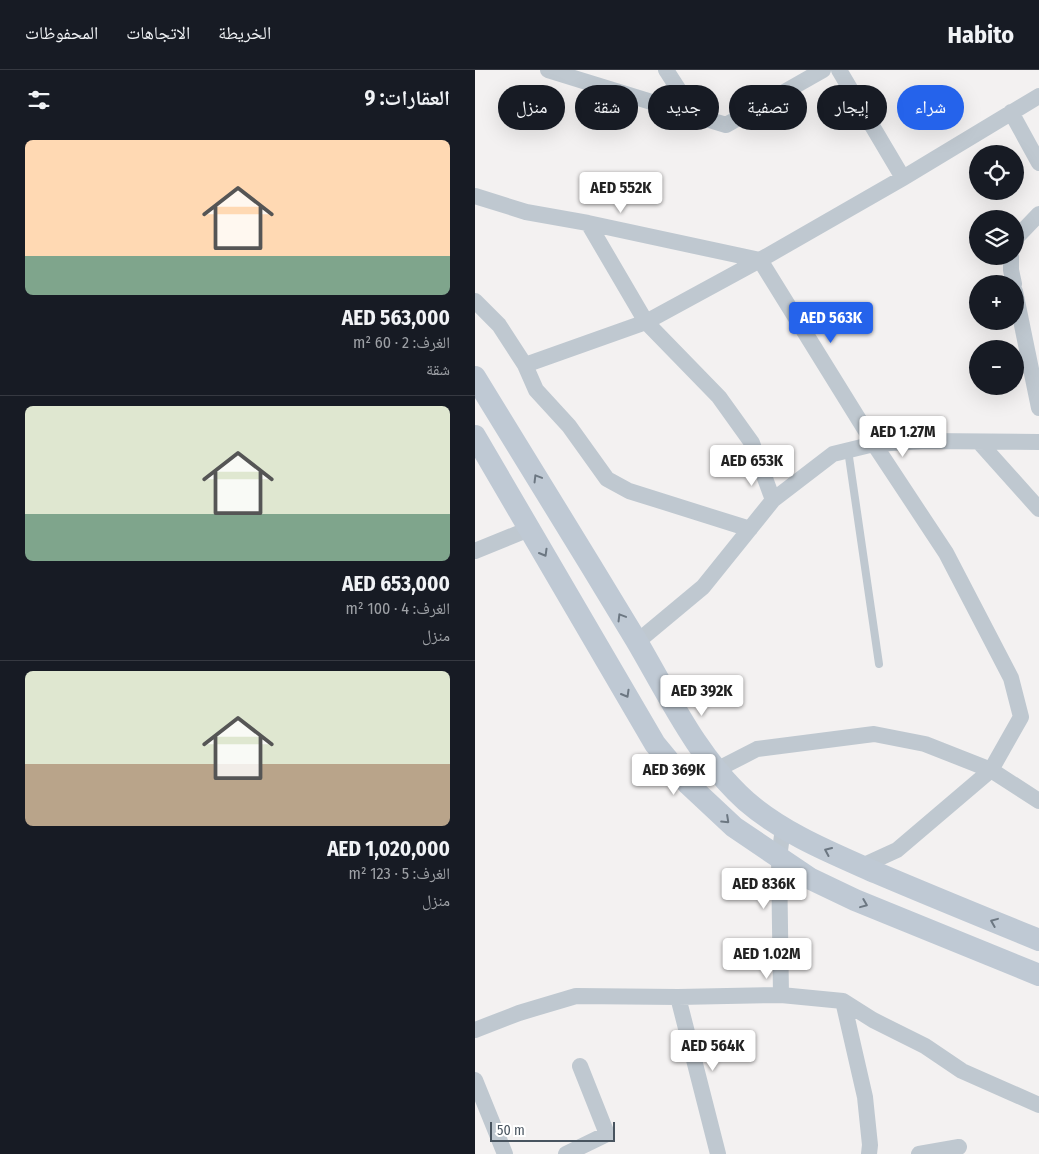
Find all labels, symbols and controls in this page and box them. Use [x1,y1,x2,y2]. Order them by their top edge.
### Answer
text: Habito [948,21,1014,49]
text: المحفوظات [25,22,98,44]
text: الاتجاهات [126,22,190,44]
text: الخريطة [218,22,271,44]
text: العقارات: 9 [365,85,450,111]
chip: منزل [498,85,565,130]
chip: شقة [575,85,638,130]
chip: جديد [648,85,719,130]
chip: تصفية [729,85,807,130]
chip: إيجار [817,85,887,130]
chip: شراء [897,85,964,130]
icon: filters [25,86,53,114]
map controls [969,145,1024,395]
button: locate [969,145,1024,200]
pin: AED 552K [569,172,673,214]
icon: home [193,173,283,263]
text: AED 552K [590,178,652,197]
button: layers [969,210,1024,265]
button: + [969,275,1024,330]
pin: AED 563K [779,302,883,344]
text: AED 563,000 [342,305,450,331]
text: AED 563K [800,308,862,327]
text: الغرف: 2 · 60 m² [353,333,450,352]
button: − [969,340,1024,395]
text: شقة [426,360,450,379]
pin: AED 1.27M [846,416,960,458]
text: AED 1.27M [870,422,936,441]
icon: home [193,438,283,528]
pin: AED 653K [700,444,804,487]
text: AED 653K [721,451,783,470]
one-way arrow [533,474,543,483]
one-way arrow [537,548,547,557]
text: AED 653,000 [342,571,450,597]
text: الغرف: 4 · 100 m² [346,599,450,618]
one-way arrow [618,613,628,622]
text: منزل [422,626,450,645]
pin: AED 392K [650,674,754,717]
text: AED 392K [671,681,733,700]
one-way arrow [619,688,629,697]
icon: home [193,703,283,793]
pin: AED 369K [622,754,726,796]
text: AED 369K [643,760,705,779]
one-way arrow [720,814,729,823]
text: AED 1,020,000 [327,836,450,862]
one-way arrow [824,847,833,858]
text: الغرف: 5 · 123 m² [348,864,450,883]
pin: AED 836K [712,868,816,910]
text: AED 836K [733,874,795,893]
text: منزل [422,891,450,910]
one-way arrow [860,898,868,908]
one-way arrow [990,917,999,928]
pin: AED 1.02M [710,938,824,980]
text: AED 1.02M [734,944,800,963]
pin: AED 564K [661,1030,765,1072]
text: AED 564K [682,1036,744,1055]
scale bar [490,1119,615,1142]
text: 50 m [497,1122,525,1139]

